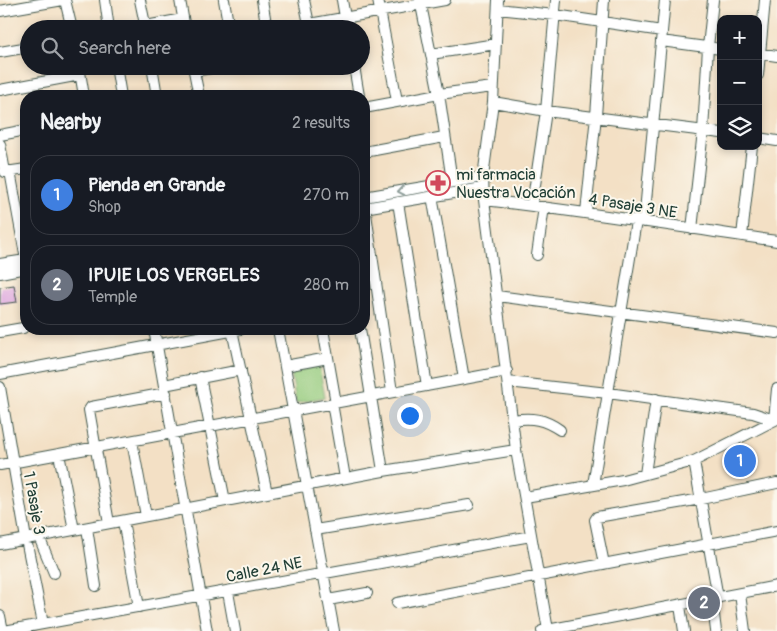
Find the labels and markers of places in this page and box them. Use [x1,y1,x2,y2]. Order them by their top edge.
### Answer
place label: mi farmacia Nuestra Vocación [456,165,576,203]
pharmacy icon: mi farmacia Nuestra Vocación [425,170,451,196]
pin: 1 [724,442,756,480]
pin: 2 [688,584,720,622]

